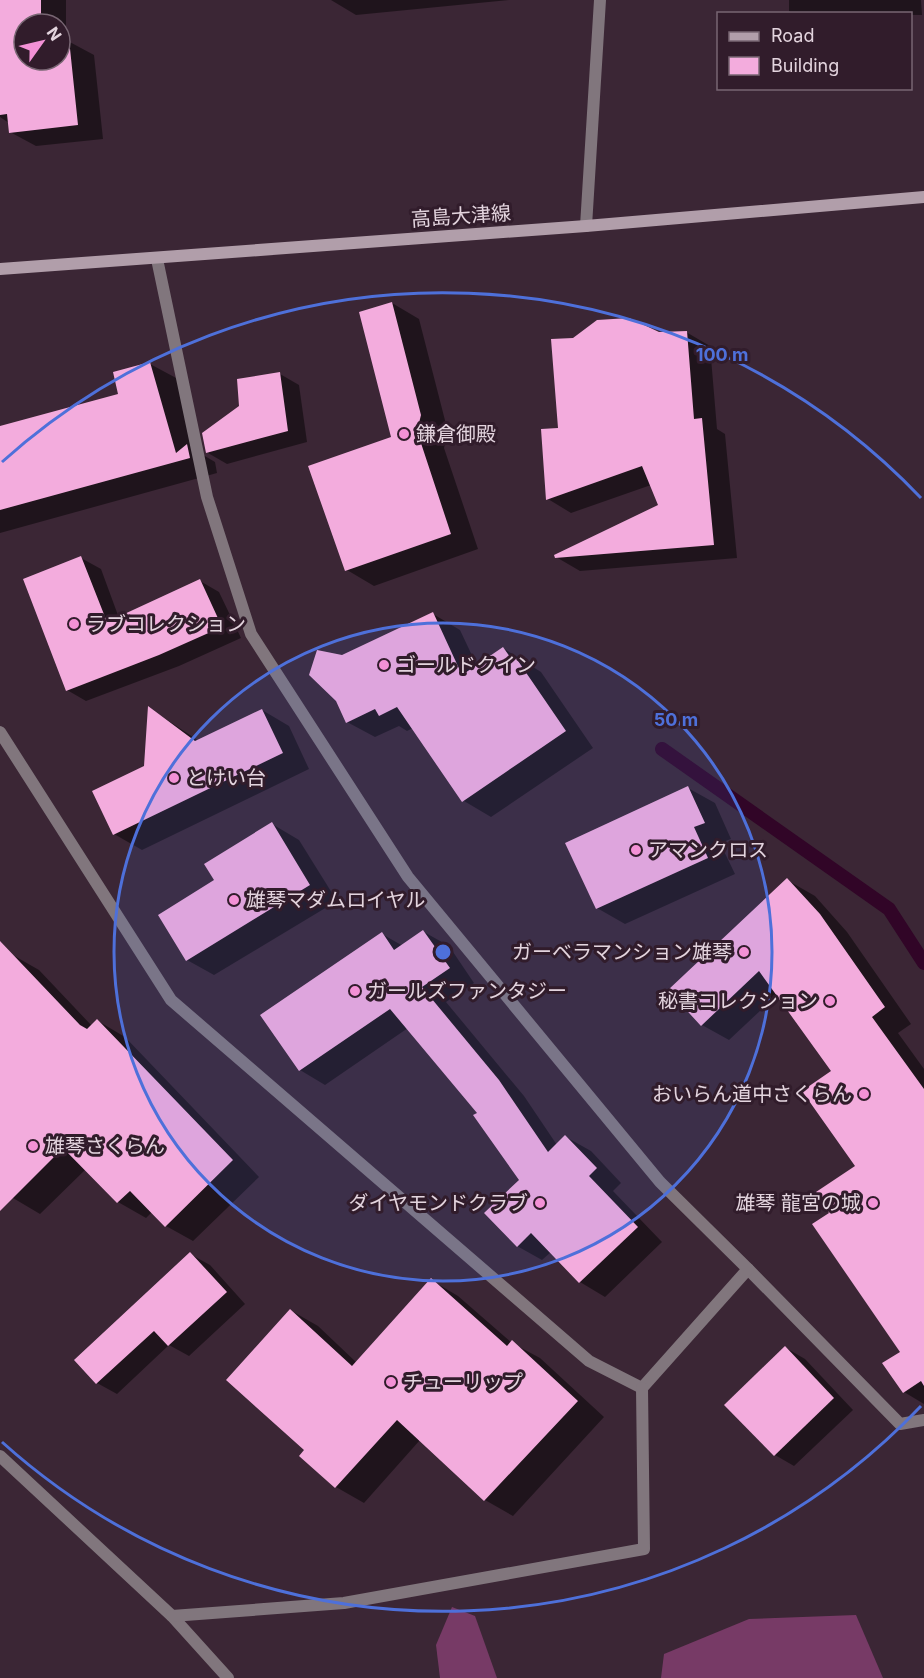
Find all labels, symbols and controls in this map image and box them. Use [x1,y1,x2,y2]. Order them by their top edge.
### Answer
north arrow [12,12,72,72]
legend [717,12,912,90]
text: N [43,23,66,44]
text: Road [771,25,814,46]
text: Building [771,55,839,76]
street label: 高島大津線 [410,201,512,231]
text: 100 m [696,344,748,365]
place label: 鎌倉御殿 [416,422,496,446]
marker: 鎌倉御殿 [397,427,411,441]
place label: ラブコレクション [86,612,246,636]
marker: ラブコレクション [67,617,81,631]
place label: ゴールドクイン [396,653,536,677]
marker: ゴールドクイン [377,658,391,672]
text: 50 m [654,709,698,730]
place label: とけい台 [186,766,266,790]
marker: とけい台 [167,771,181,785]
place label: アマンクロス [648,838,768,862]
marker: アマンクロス [629,843,643,857]
place label: 雄琴マダムロイヤル [246,888,425,912]
marker: 雄琴マダムロイヤル [227,893,241,907]
place label: ガーベラマンション雄琴 [512,940,732,964]
centre of rings [433,942,453,962]
marker: ガーベラマンション雄琴 [737,945,751,959]
place label: ガールズファンタジー [367,979,567,1003]
marker: ガールズファンタジー [348,984,362,998]
place label: 秘書コレクション [658,989,818,1013]
marker: 秘書コレクション [823,994,837,1008]
place label: おいらん道中さくらん [652,1082,852,1106]
marker: おいらん道中さくらん [857,1087,871,1101]
place label: 雄琴さくらん [45,1134,165,1158]
marker: 雄琴さくらん [26,1139,40,1153]
place label: ダイヤモンドクラブ [349,1191,528,1215]
place label: 雄琴 龍宮の城 [735,1191,861,1215]
marker: ダイヤモンドクラブ [533,1196,547,1210]
marker: 雄琴 龍宮の城 [866,1196,880,1210]
place label: チューリップ [403,1370,523,1394]
marker: チューリップ [384,1375,398,1389]

